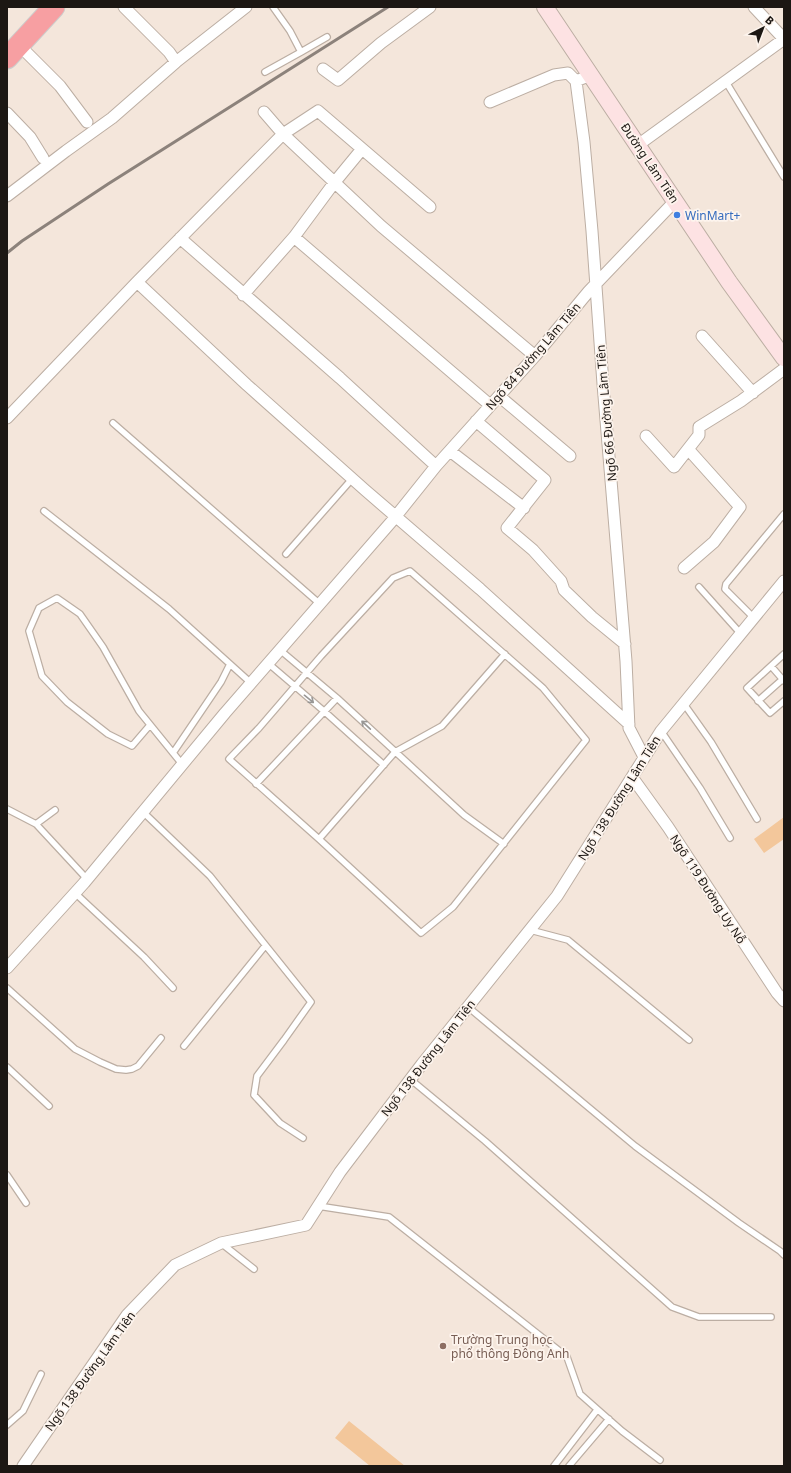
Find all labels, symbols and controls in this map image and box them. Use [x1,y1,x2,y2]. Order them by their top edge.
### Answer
north arrow [743,8,783,48]
text: B [762,12,778,28]
street label: Đường Lâm Tiên [617,120,683,206]
place label: WinMart+ [685,207,741,224]
marker: WinMart+ [672,210,682,220]
street label: Ngõ 84 Đường Lâm Tiên [482,299,584,413]
street label: Ngõ 66 Đường Lâm Tiên [592,344,620,482]
one-way arrow [303,694,314,703]
one-way arrow [361,721,371,730]
street label: Ngõ 138 Đường Lâm Tiên [574,732,664,864]
street label: Ngõ 119 Đường Uy Nỗ [666,831,750,947]
street label: Ngõ 138 Đường Lâm Tiên [377,996,479,1120]
street label: Ngõ 138 Đường Lâm Tiên [41,1308,139,1434]
place label: Trường Trung học phổ thông Đông Anh [451,1331,570,1362]
marker: Trường Trung học phổ thông Đông Anh [438,1341,448,1351]

